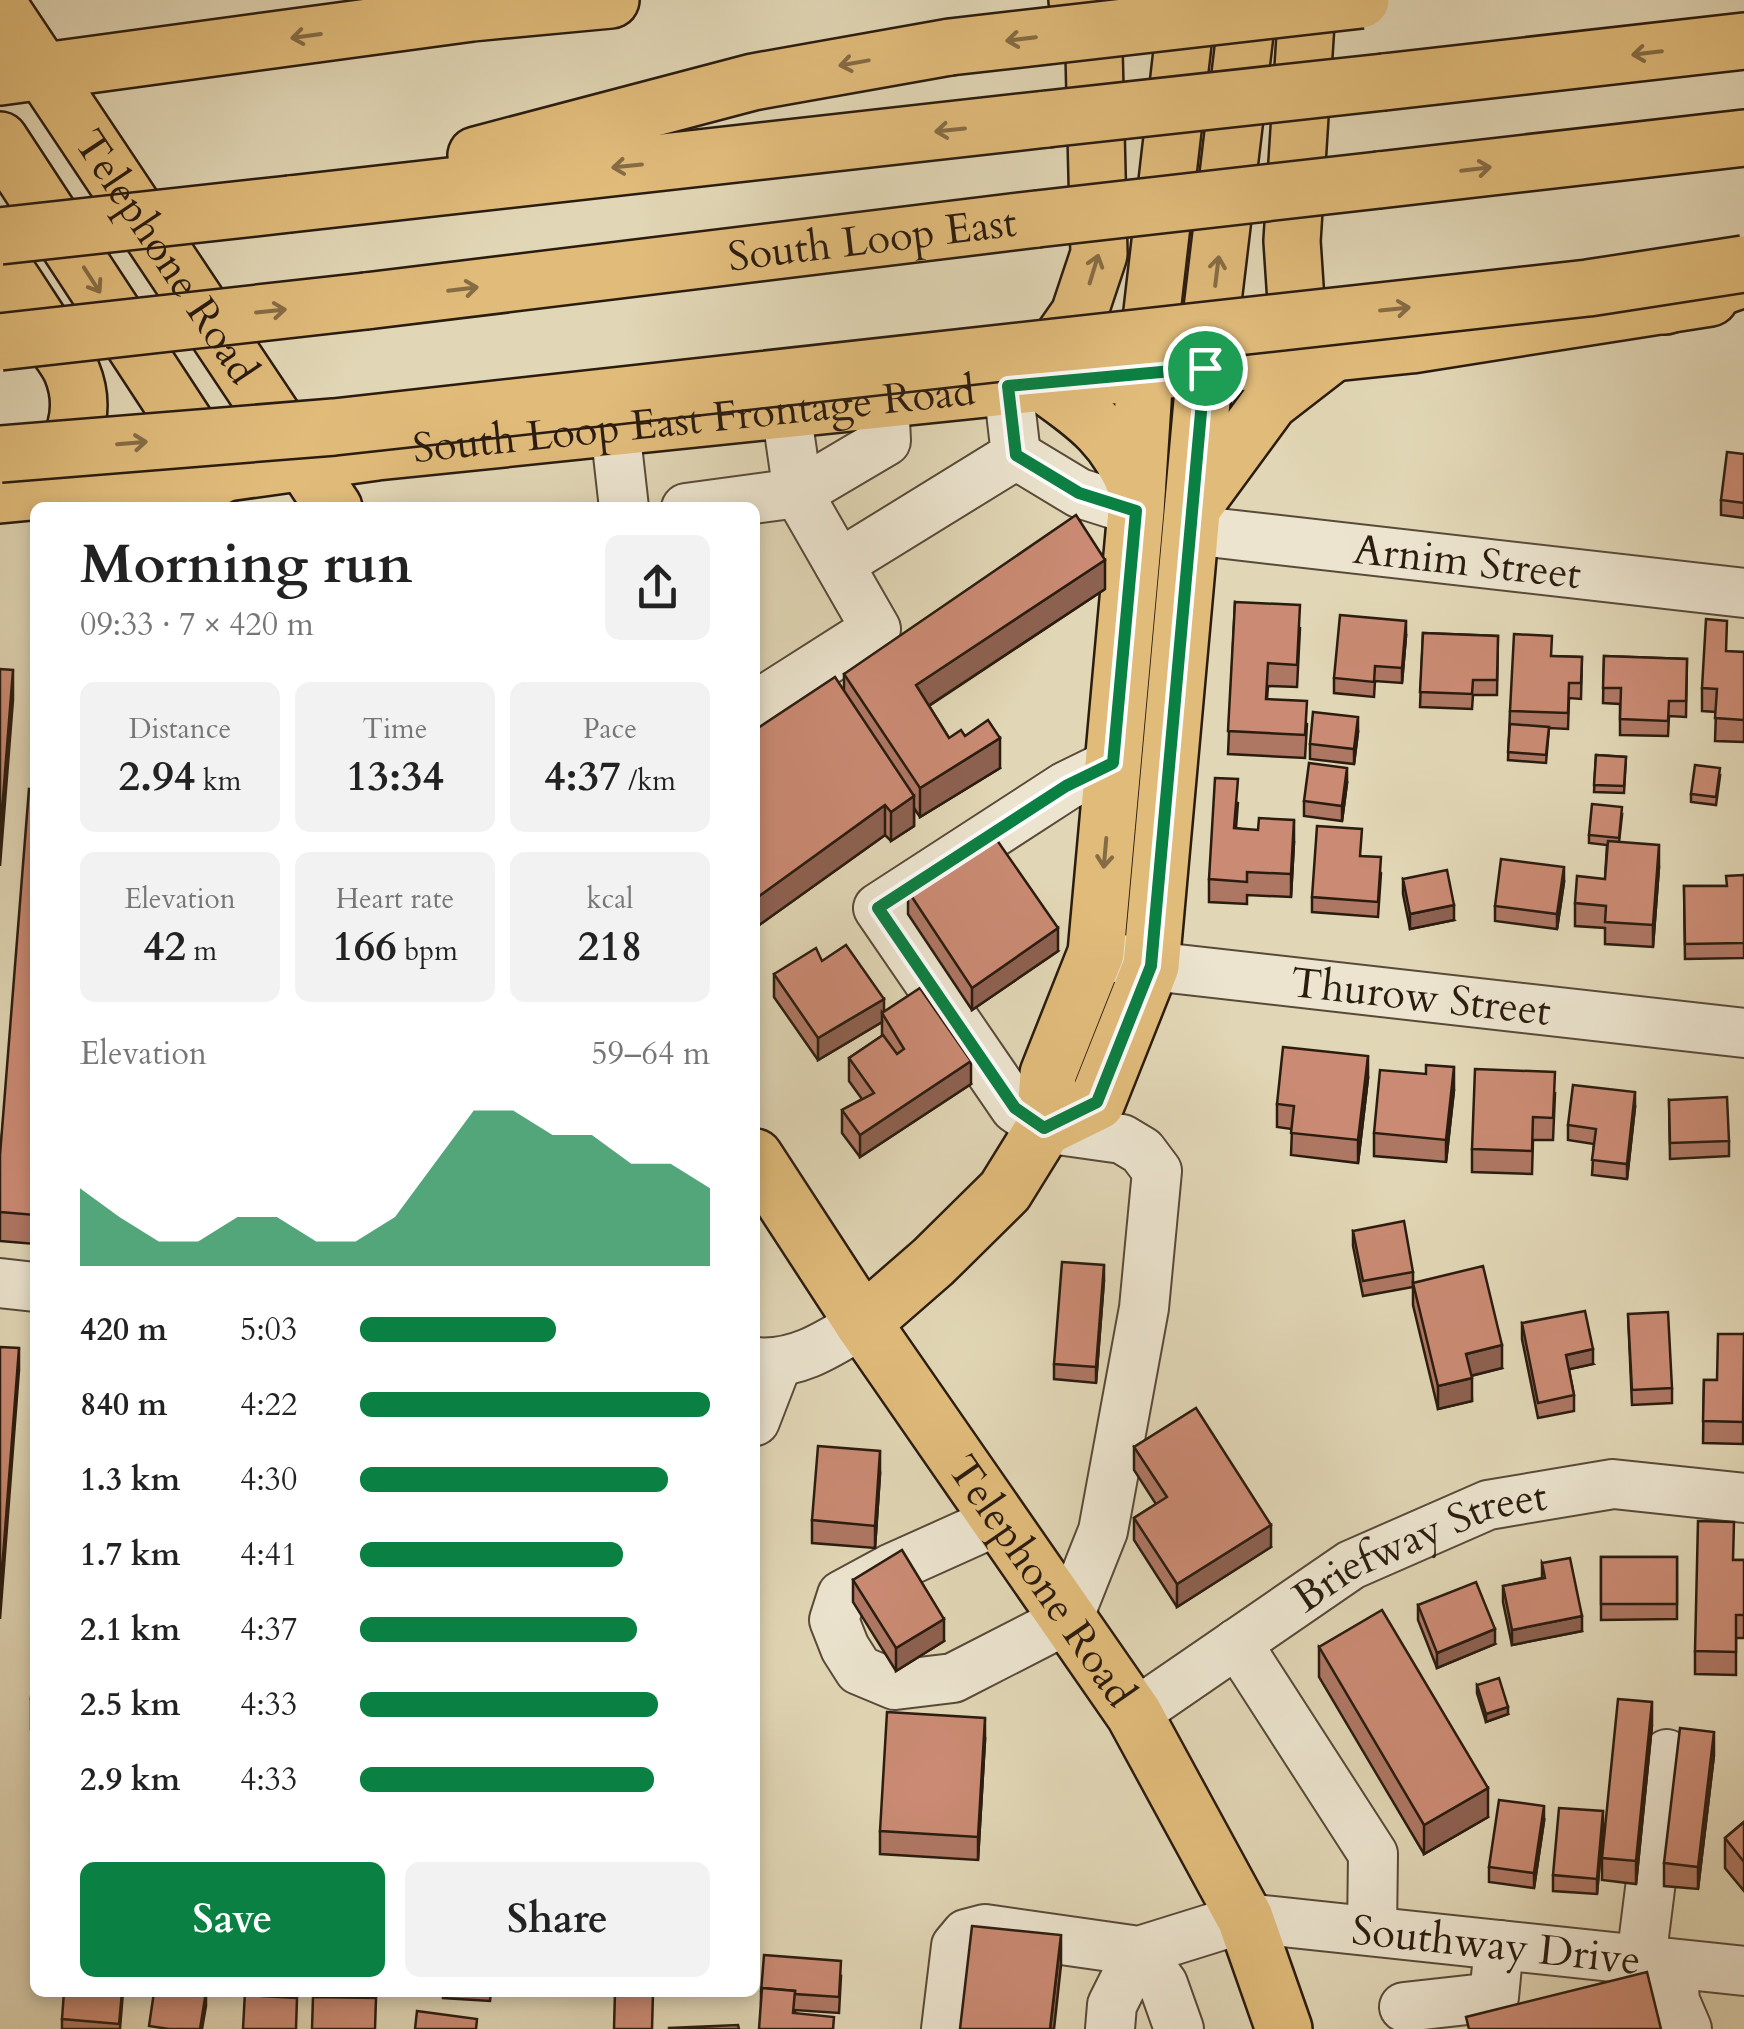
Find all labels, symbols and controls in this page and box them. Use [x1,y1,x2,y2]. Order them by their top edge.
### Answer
one-way arrow [290,27,323,46]
one-way arrow [1005,30,1037,49]
one-way arrow [1632,44,1664,63]
one-way arrow [838,54,870,73]
street label: Telephone Road [61,118,272,395]
one-way arrow [935,121,967,140]
one-way arrow [612,157,644,176]
one-way arrow [1459,159,1491,178]
street label: South Loop East [725,193,1020,285]
one-way arrow [1086,253,1104,285]
one-way arrow [1208,255,1227,287]
one-way arrow [81,265,102,294]
one-way arrow [446,279,478,298]
one-way arrow [1378,299,1410,318]
one-way arrow [254,301,286,320]
pin [1163,326,1248,411]
icon: arrive [1178,341,1233,396]
street label: South Loop East Frontage Road [410,362,978,477]
one-way arrow [116,434,148,453]
street label: Arnim Street [1350,520,1584,603]
text: Morning run [80,528,413,602]
button: share [605,535,710,640]
text: 09:33 · 7 × 420 m [80,603,314,647]
text: Distance [129,710,231,748]
text: Time [363,710,427,748]
text: Pace [583,710,637,748]
text: 2.94 [119,748,195,805]
text: 13:34 [346,748,444,805]
text: 4:37 [544,748,621,805]
text: km [195,762,241,800]
text: /km [621,762,676,800]
one-way arrow [1095,836,1114,869]
text: Elevation [124,880,236,918]
text: Heart rate [336,880,454,918]
text: kcal [587,880,633,918]
text: 42 [143,918,186,975]
text: 166 [332,918,397,975]
text: 218 [578,918,642,975]
text: m [186,932,217,970]
text: bpm [397,932,458,970]
street label: Thurow Street [1288,954,1554,1039]
text: Elevation [80,1032,207,1076]
text: 59–64 m [591,1032,710,1076]
text: 420 m [80,1308,167,1352]
text: 5:03 [240,1308,297,1352]
text: 840 m [80,1383,167,1427]
text: 4:22 [240,1383,297,1427]
street label: Telephone Road [935,1444,1149,1718]
text: 1.3 km [80,1458,180,1502]
text: 4:30 [240,1458,297,1502]
street label: Briefway Street [1281,1467,1551,1625]
text: 1.7 km [80,1533,180,1577]
text: 4:41 [240,1533,297,1577]
text: 2.1 km [80,1608,180,1652]
text: 4:37 [240,1608,297,1652]
text: 2.5 km [80,1683,180,1727]
text: 4:33 [240,1683,297,1727]
text: 2.9 km [80,1758,180,1802]
text: 4:33 [240,1758,297,1802]
button: Save [80,1862,385,1977]
button: Share [405,1862,710,1977]
street label: Southway Drive [1349,1901,1643,1988]

